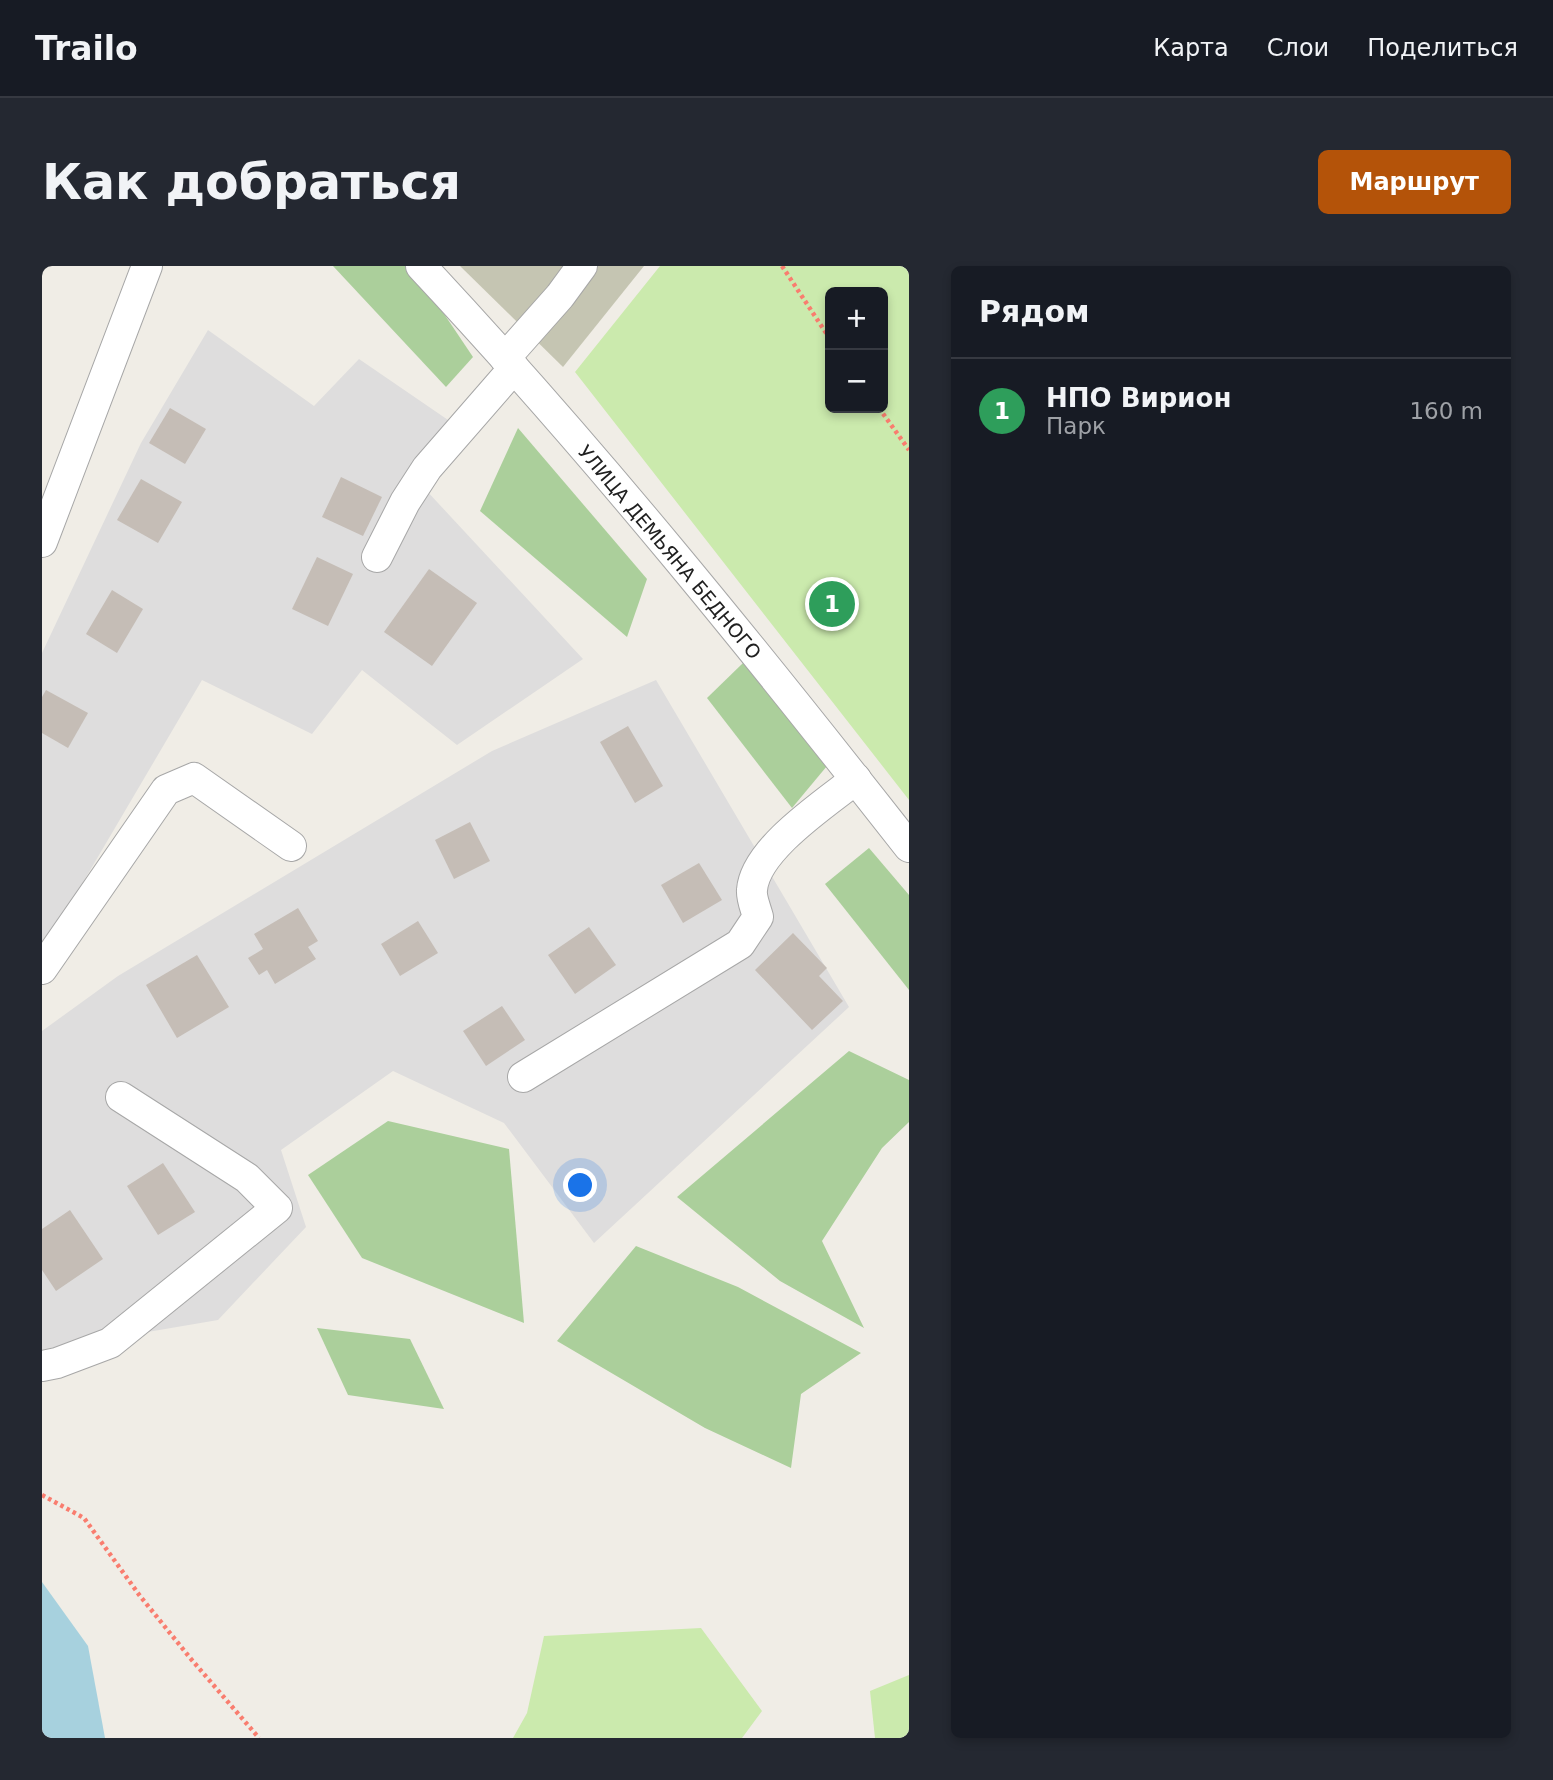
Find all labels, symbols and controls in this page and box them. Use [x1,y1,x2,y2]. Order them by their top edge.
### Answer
text: Trailo [35,29,138,68]
text: Карта [1153,34,1229,62]
text: Слои [1267,34,1329,62]
text: Поделиться [1367,34,1518,62]
button: Маршрут [1318,150,1511,214]
text: Как добраться [42,154,461,211]
map controls [825,287,888,413]
button: + [825,287,888,350]
text: Рядом [979,294,1090,329]
button: − [825,350,888,413]
text: НПО Вирион [1046,383,1231,413]
text: 1 [994,398,1010,424]
text: 160 m [1409,398,1483,424]
text: Парк [1046,413,1106,439]
street label: УЛИЦА ДЕМЬЯНА БЕДНОГО [574,441,766,663]
pin: 1 [809,578,855,630]
your location [563,1168,597,1202]

